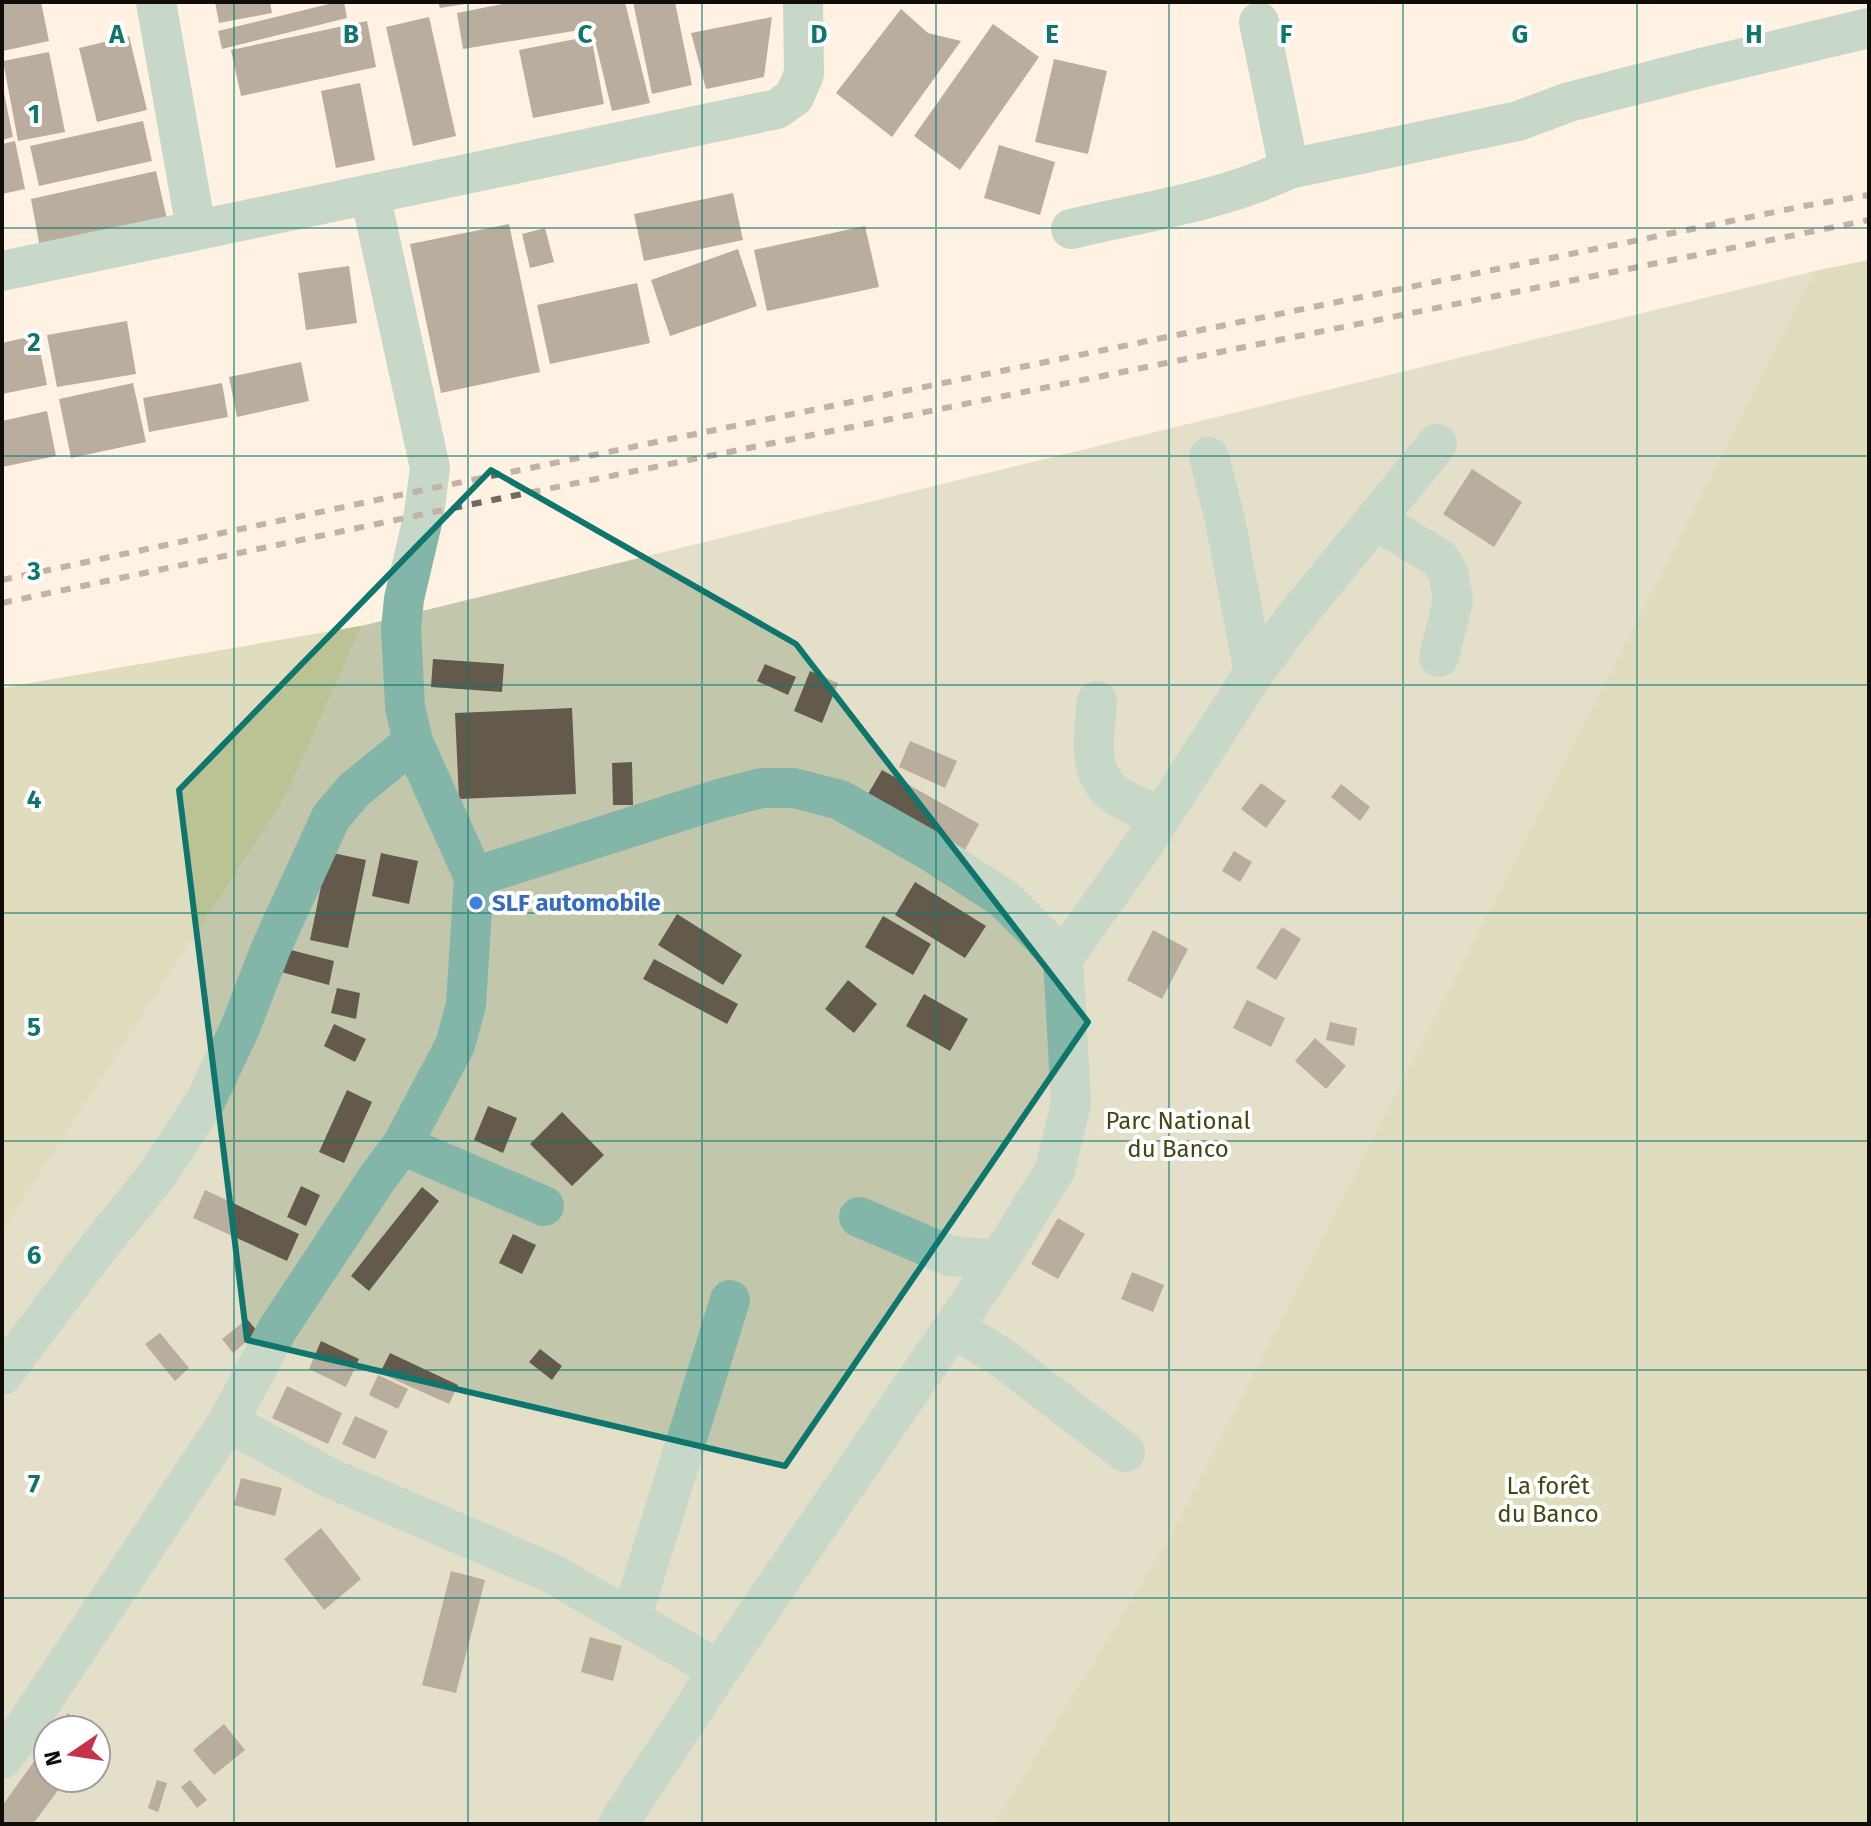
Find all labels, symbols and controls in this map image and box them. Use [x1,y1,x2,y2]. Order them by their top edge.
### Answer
text: A [108,19,125,50]
text: B [343,19,359,50]
text: C [578,19,593,50]
text: D [811,19,828,50]
text: E [1045,19,1059,50]
text: F [1280,19,1293,50]
text: G [1512,19,1528,50]
text: H [1745,19,1763,50]
text: 1 [28,99,40,130]
text: 2 [27,327,41,358]
text: 3 [26,556,41,587]
text: 4 [27,784,42,815]
place label: SLF automobile [492,889,661,917]
marker: SLF automobile [467,894,485,912]
text: 5 [27,1012,41,1043]
park label: Parc National du Banco [1106,1107,1250,1163]
text: 6 [27,1240,42,1271]
text: 7 [28,1469,40,1500]
park label: La forêt du Banco [1497,1472,1599,1528]
north arrow [32,1714,112,1794]
text: N [38,1748,68,1769]

